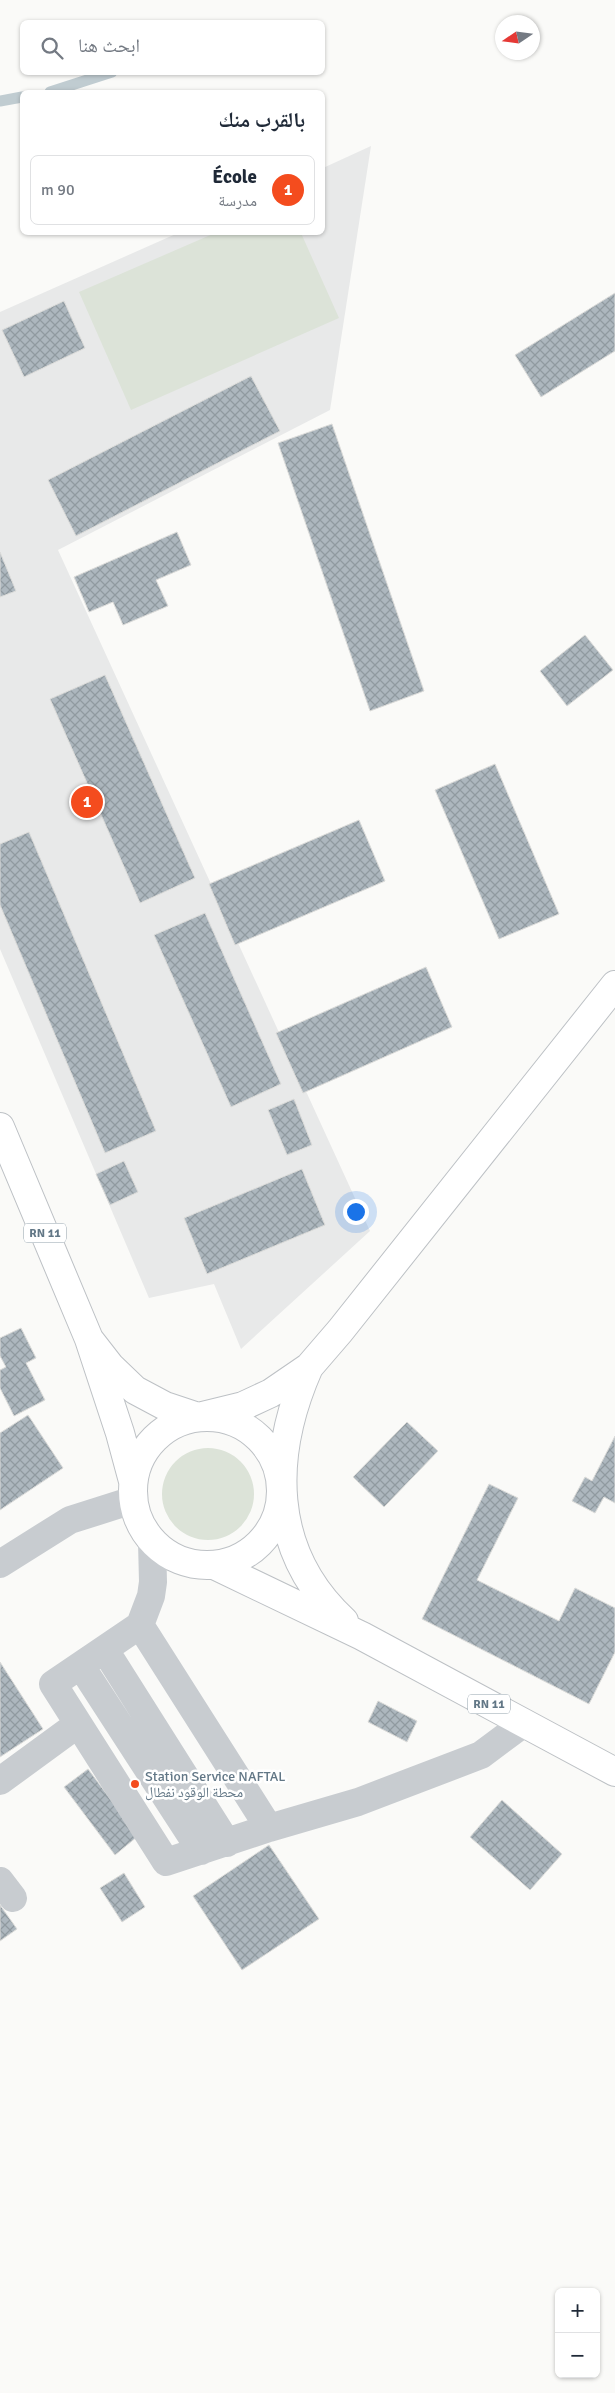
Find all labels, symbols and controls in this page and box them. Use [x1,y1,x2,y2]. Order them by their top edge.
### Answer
north arrow [495,15,540,60]
search box [20,20,325,75]
icon: search [38,34,66,62]
text: ابحث هنا [78,34,140,58]
text: بالقرب منك [218,107,305,133]
text: École [212,165,257,189]
text: 90 m [41,180,75,200]
text: 1 [284,180,292,200]
text: مدرسة [218,191,257,211]
pin: 1 [71,783,103,821]
your location [343,1199,369,1225]
road number: RN 11 [24,1224,66,1242]
road number: RN 11 [468,1695,510,1714]
place label: Station Service NAFTAL محطة الوقود نفطال [145,1768,286,1801]
marker: Station Service NAFTAL محطة الوقود نفطال [129,1778,141,1790]
map controls [555,2288,600,2378]
button: + [555,2288,600,2333]
button: − [555,2333,600,2378]

